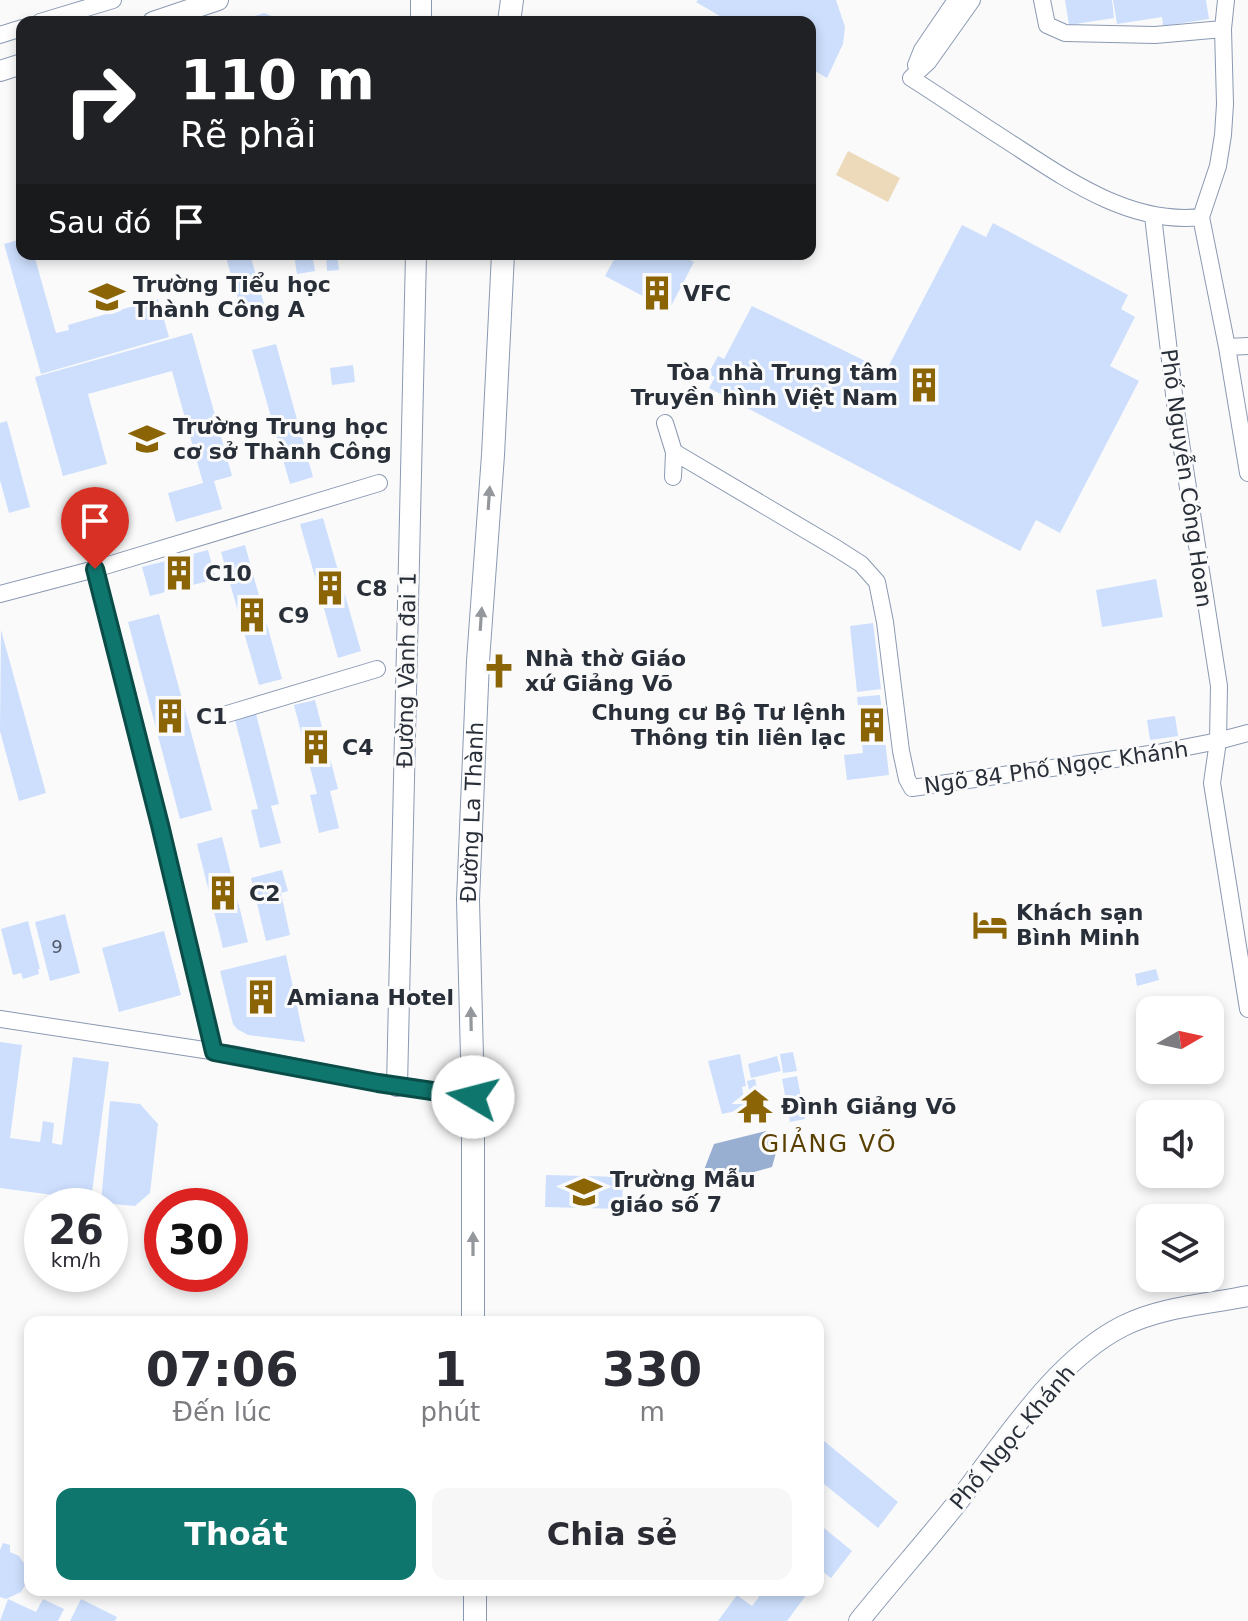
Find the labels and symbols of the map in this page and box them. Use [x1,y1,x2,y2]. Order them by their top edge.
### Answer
place label: Trường Tiểu học Thành Công A [133,272,331,322]
building icon: VFC [638,274,676,312]
school or university icon: Trường Tiểu học Thành Công A [88,278,126,316]
place label: VFC [683,281,731,306]
street label: Phố Nguyễn Công Hoan [1156,347,1217,609]
place label: Tòa nhà Trung tâm Truyền hình Việt Nam [631,360,898,410]
building icon: Tòa nhà Trung tâm Truyền hình Việt Nam [905,366,943,404]
place label: Trường Trung học cơ sở Thành Công [173,414,392,464]
school or university icon: Trường Trung học cơ sở Thành Công [128,420,166,458]
one-way arrow [483,485,496,510]
pin [61,487,129,569]
building icon: C10 [160,554,198,592]
place label: C10 [205,561,252,586]
building icon: C8 [311,569,349,607]
street label: Đường Vành đai 1 [392,572,421,768]
place label: C8 [356,576,387,601]
building icon: C9 [233,596,271,634]
place label: C9 [278,603,309,628]
one-way arrow [475,606,488,631]
place label: Nhà thờ Giáo xứ Giảng Võ [525,646,686,696]
church icon: Nhà thờ Giáo xứ Giảng Võ [480,652,518,690]
building icon: C1 [151,697,189,735]
place label: Chung cư Bộ Tư lệnh Thông tin liên lạc [591,700,846,750]
place label: C1 [196,704,227,729]
building icon: Chung cư Bộ Tư lệnh Thông tin liên lạc [853,706,891,744]
street label: Đường La Thành [456,721,488,903]
building icon: C4 [297,728,335,766]
place label: C4 [342,735,373,760]
street label: Ngõ 84 Phố Ngọc Khánh [923,737,1190,798]
building icon: C2 [204,874,242,912]
place label: C2 [249,881,280,906]
place label: Khách sạn Bình Minh [1016,900,1144,950]
hotel icon: Khách sạn Bình Minh [971,906,1009,944]
house number: 9 [51,936,63,957]
building icon: Amiana Hotel [242,978,280,1016]
place label: Amiana Hotel [287,985,454,1010]
north arrow [1136,996,1224,1084]
one-way arrow [465,1006,478,1031]
position arrow [431,1055,515,1139]
temple icon: Đình Giảng Võ [736,1087,774,1125]
place label: Đình Giảng Võ [781,1094,956,1119]
district label: GIẢNG VÕ [760,1127,898,1158]
place label: Trường Mẫu giáo số 7 [610,1167,756,1217]
school or university icon: Trường Mẫu giáo số 7 [565,1173,603,1211]
speed limit sign: 30 [144,1188,248,1292]
one-way arrow [467,1231,479,1256]
street label: Phố Ngọc Khánh [945,1360,1080,1514]

